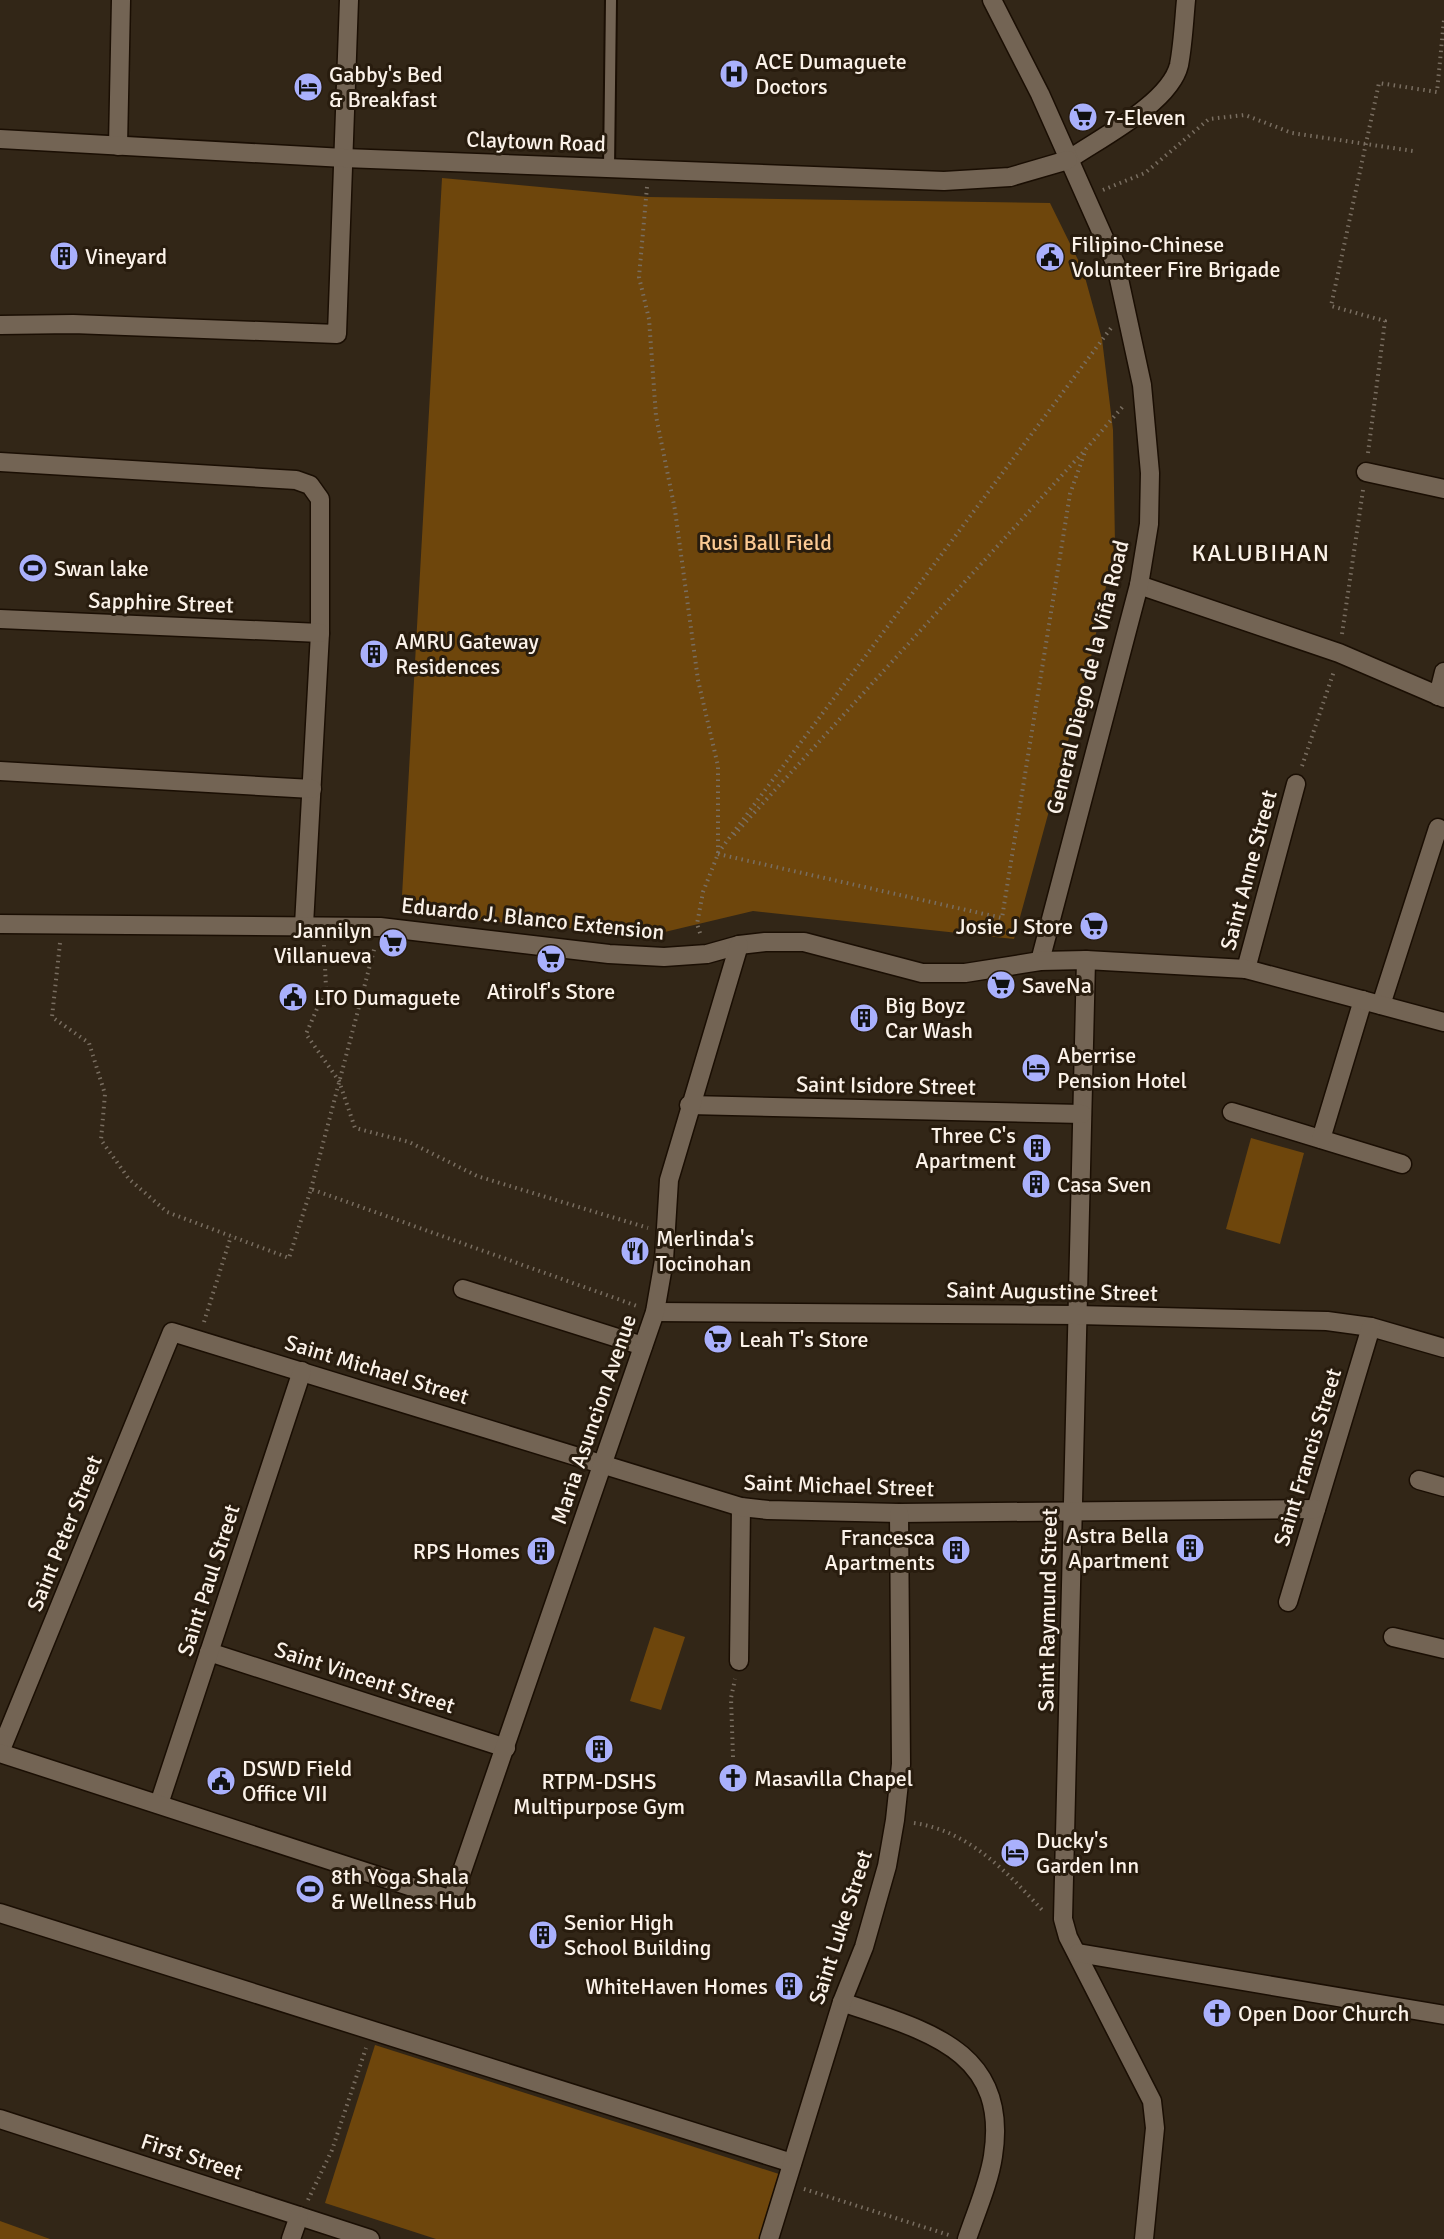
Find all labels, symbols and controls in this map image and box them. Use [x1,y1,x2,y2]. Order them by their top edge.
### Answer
place label: ACE Dumaguete Doctors [755,48,907,100]
hospital icon: ACE Dumaguete Doctors [718,58,750,90]
place label: Gabby's Bed & Breakfast [329,61,443,113]
hotel icon: Gabby's Bed & Breakfast [292,71,324,103]
supermarket icon: 7-Eleven [1067,101,1099,133]
place label: 7-Eleven [1104,104,1186,131]
street label: Claytown Road [466,126,606,157]
place label: Filipino-Chinese Volunteer Fire Brigade [1071,231,1280,283]
building icon: Vineyard [48,240,80,272]
public building icon: Filipino-Chinese Volunteer Fire Brigade [1034,241,1066,273]
place label: Vineyard [85,243,167,270]
park label: Rusi Ball Field [698,529,832,556]
street label: General Diego de la Viña Road [1040,537,1135,817]
district label: KALUBIHAN [1191,538,1331,568]
sports icon: Swan lake [17,552,49,584]
place label: Swan lake [54,555,149,582]
street label: Sapphire Street [88,586,234,619]
place label: AMRU Gateway Residences [395,628,540,680]
building icon: AMRU Gateway Residences [358,638,390,670]
street label: Saint Anne Street [1214,787,1283,953]
street label: Eduardo J. Blanco Extension [400,891,666,946]
supermarket icon: Josie J Store [1078,910,1110,942]
place label: Josie J Store [956,913,1073,940]
place label: Jannilyn Villanueva [274,917,372,969]
supermarket icon: Jannilyn Villanueva [377,927,409,959]
supermarket icon: Atirolf's Store [535,943,567,975]
supermarket icon: SaveNa [985,969,1017,1001]
place label: SaveNa [1022,972,1092,999]
place label: Atirolf's Store [487,978,615,1005]
public building icon: LTO Dumaguete [277,981,309,1013]
place label: LTO Dumaguete [314,984,461,1011]
place label: Big Boyz Car Wash [885,992,973,1044]
building icon: Big Boyz Car Wash [848,1002,880,1034]
place label: Aberrise Pension Hotel [1057,1042,1187,1094]
hotel icon: Aberrise Pension Hotel [1020,1052,1052,1084]
street label: Saint Isidore Street [796,1070,976,1101]
place label: Three C's Apartment [915,1122,1016,1174]
building icon: Three C's Apartment [1021,1132,1053,1164]
building icon: Casa Sven [1020,1168,1052,1200]
place label: Casa Sven [1057,1171,1151,1198]
place label: Merlinda's Tocinohan [656,1225,754,1277]
restaurant icon: Merlinda's Tocinohan [619,1235,651,1267]
street label: Saint Augustine Street [946,1276,1158,1307]
street label: Maria Asuncion Avenue [545,1311,642,1528]
supermarket icon: Leah T's Store [702,1323,734,1355]
place label: Leah T's Store [739,1326,869,1353]
street label: Saint Michael Street [282,1329,472,1410]
street label: Saint Francis Street [1268,1365,1347,1549]
street label: Saint Peter Street [21,1451,108,1615]
street label: Saint Michael Street [743,1469,935,1502]
street label: Saint Paul Street [171,1501,246,1659]
street label: Saint Raymund Street [1032,1508,1063,1712]
place label: Astra Bella Apartment [1066,1522,1169,1574]
place label: Francesca Apartments [825,1524,935,1576]
building icon: Astra Bella Apartment [1174,1532,1206,1564]
building icon: Francesca Apartments [940,1534,972,1566]
building icon: RPS Homes [525,1535,557,1567]
place label: RPS Homes [413,1538,520,1565]
street label: Saint Vincent Street [271,1636,459,1719]
building icon: RTPM-DSHS Multipurpose Gym [583,1733,615,1765]
place label: DSWD Field Office VII [242,1755,352,1807]
church icon: Masavilla Chapel [717,1762,749,1794]
public building icon: DSWD Field Office VII [205,1765,237,1797]
place label: Masavilla Chapel [754,1765,913,1792]
place label: RTPM-DSHS Multipurpose Gym [513,1768,685,1820]
place label: Ducky's Garden Inn [1036,1827,1139,1879]
hotel icon: Ducky's Garden Inn [999,1837,1031,1869]
street label: Saint Luke Street [803,1846,878,2008]
place label: 8th Yoga Shala & Wellness Hub [331,1863,477,1915]
sports icon: 8th Yoga Shala & Wellness Hub [294,1873,326,1905]
place label: Senior High School Building [564,1909,711,1961]
building icon: Senior High School Building [527,1919,559,1951]
building icon: WhiteHaven Homes [773,1970,805,2002]
place label: WhiteHaven Homes [585,1973,768,2000]
church icon: Open Door Church [1201,1997,1233,2029]
place label: Open Door Church [1238,2000,1409,2027]
street label: First Street [138,2127,246,2186]

